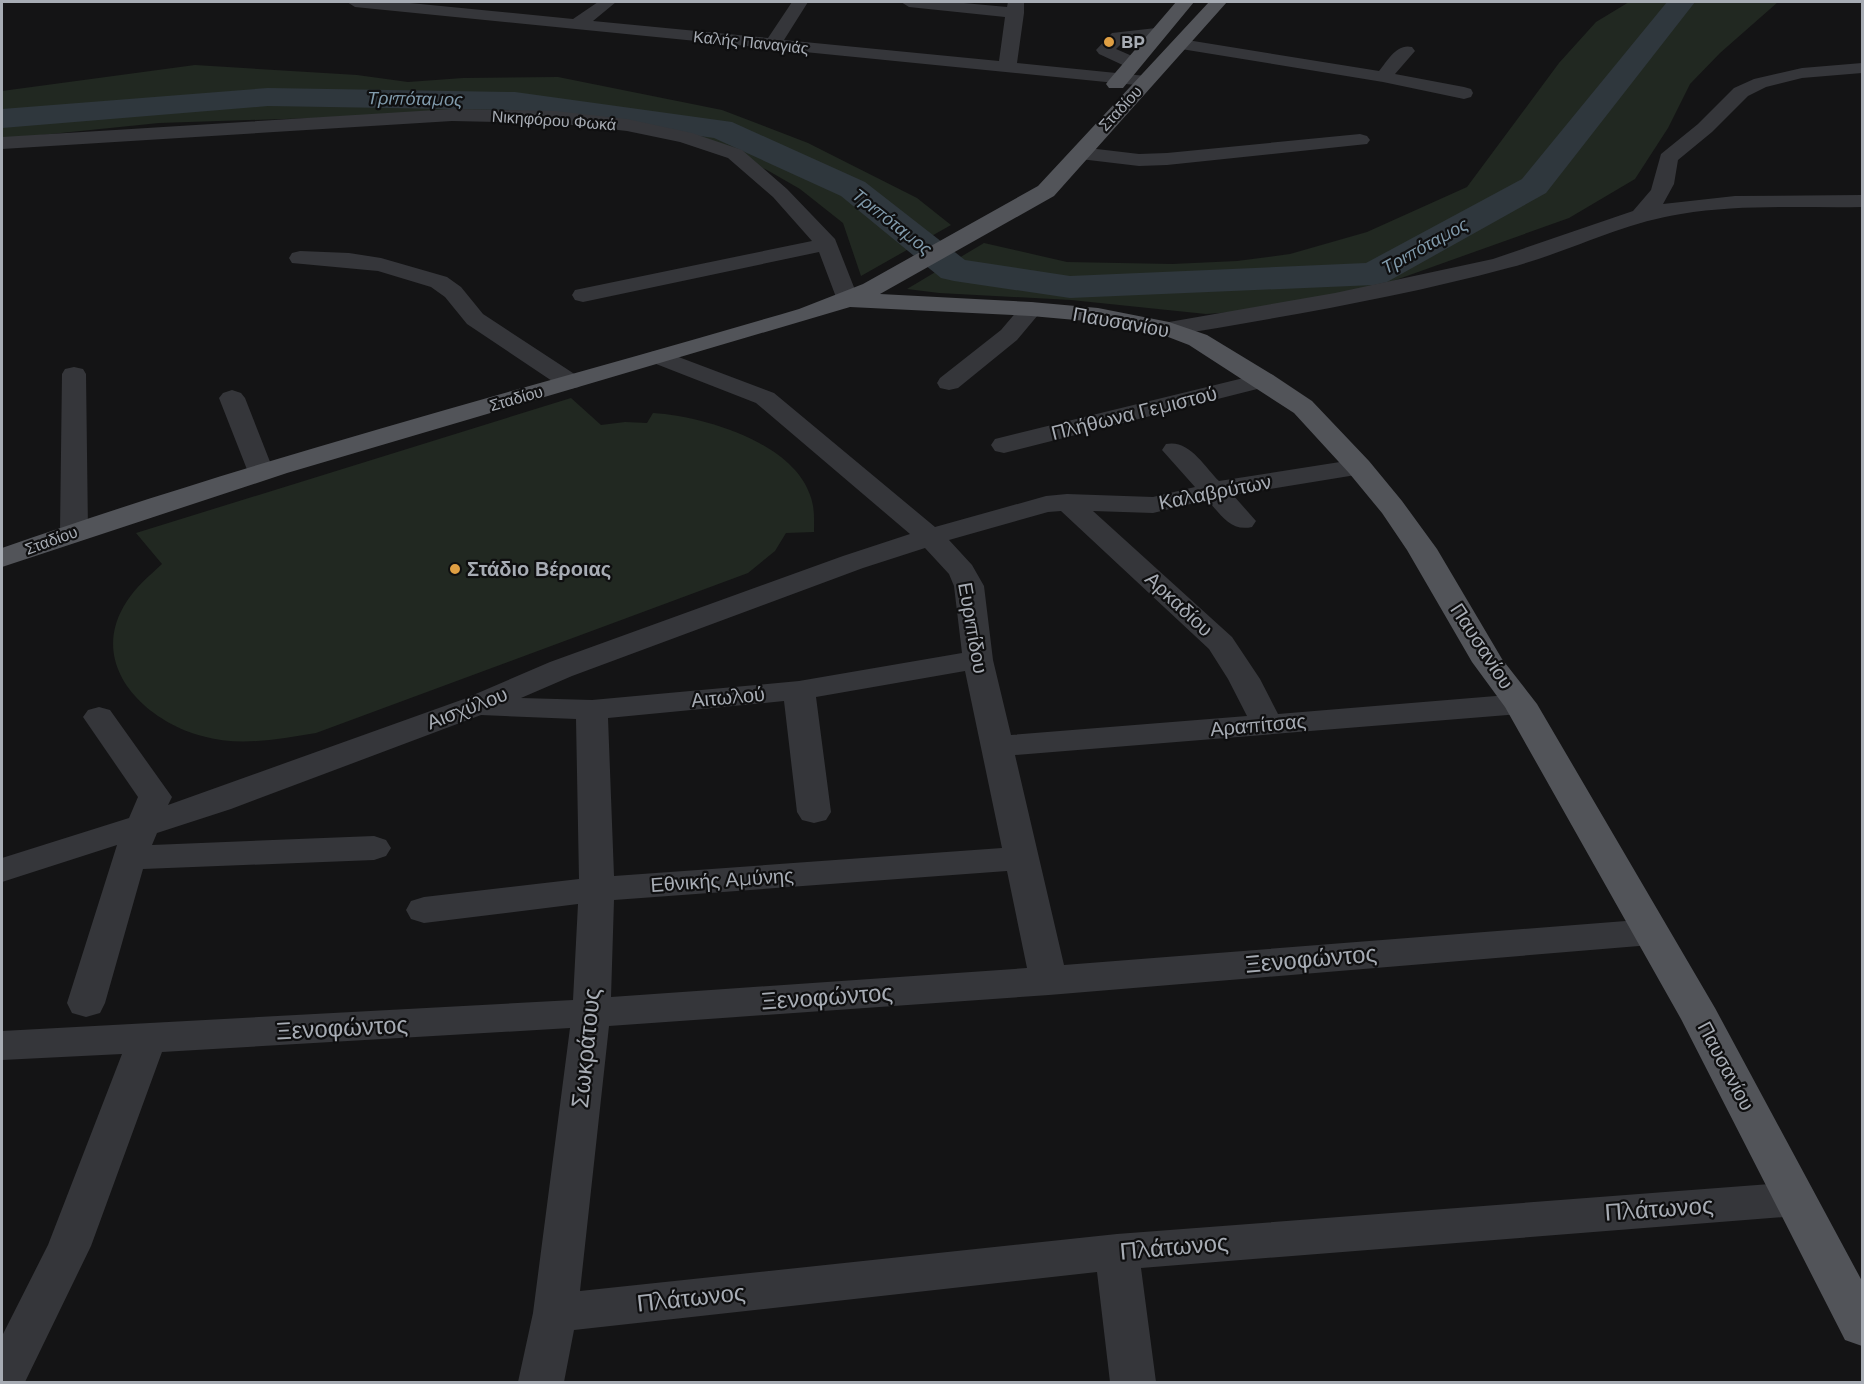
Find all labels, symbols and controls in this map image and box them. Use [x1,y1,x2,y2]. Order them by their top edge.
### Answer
street label: Καλής Παναγιάς [692,27,810,58]
place label: BP [1121,33,1145,52]
marker: BP [1102,35,1116,49]
street label: Σταδίου [1095,82,1146,135]
water label: Τριπόταμος [367,87,463,111]
street label: Νικηφόρου Φωκά [491,107,617,134]
water label: Τριπόταμος [848,184,937,260]
water label: Τριπόταμος [1378,213,1472,279]
street label: Παυσανίου [1071,302,1171,342]
street label: Πλήθωνα Γεμιστού [1049,381,1219,445]
street label: Σταδίου [487,382,545,415]
street label: Καλαβρύτων [1157,469,1273,515]
street label: Σταδίου [22,522,80,559]
place label: Στάδιο Βέροιας [467,557,611,581]
marker: Στάδιο Βέροιας [448,562,462,576]
street label: Αρκαδίου [1140,567,1218,641]
street label: Ευριπίδου [953,581,993,675]
street label: Παυσανίου [1445,599,1519,693]
street label: Αισχύλου [423,682,511,734]
street label: Αιτωλού [690,682,766,712]
street label: Αραπίτσας [1209,709,1307,741]
street label: Εθνικής Αμύνης [650,863,795,897]
street label: Ξενοφώντος [1244,938,1378,979]
street label: Ξενοφώντος [760,977,894,1016]
street label: Σωκράτους [565,987,606,1109]
street label: Ξενοφώντος [275,1010,409,1045]
street label: Παυσανίου [1693,1017,1759,1115]
street label: Πλάτωνος [1604,1190,1714,1227]
street label: Πλάτωνος [1118,1227,1230,1266]
street label: Πλάτωνος [635,1277,747,1318]

